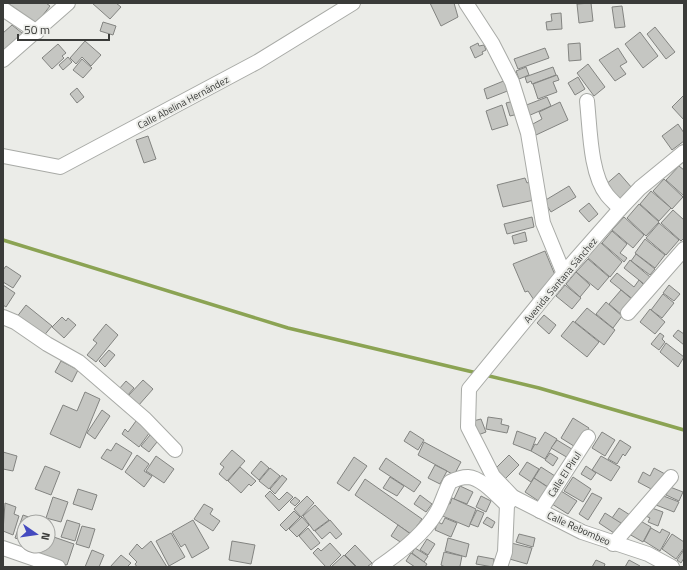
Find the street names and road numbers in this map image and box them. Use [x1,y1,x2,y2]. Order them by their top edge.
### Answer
street label: Calle Abelina Hernández [135,72,232,133]
street label: Avenida Santana Sánchez [520,234,601,326]
street label: Calle El Pirul [544,449,585,500]
street label: Calle Rebombeo [545,508,613,549]

